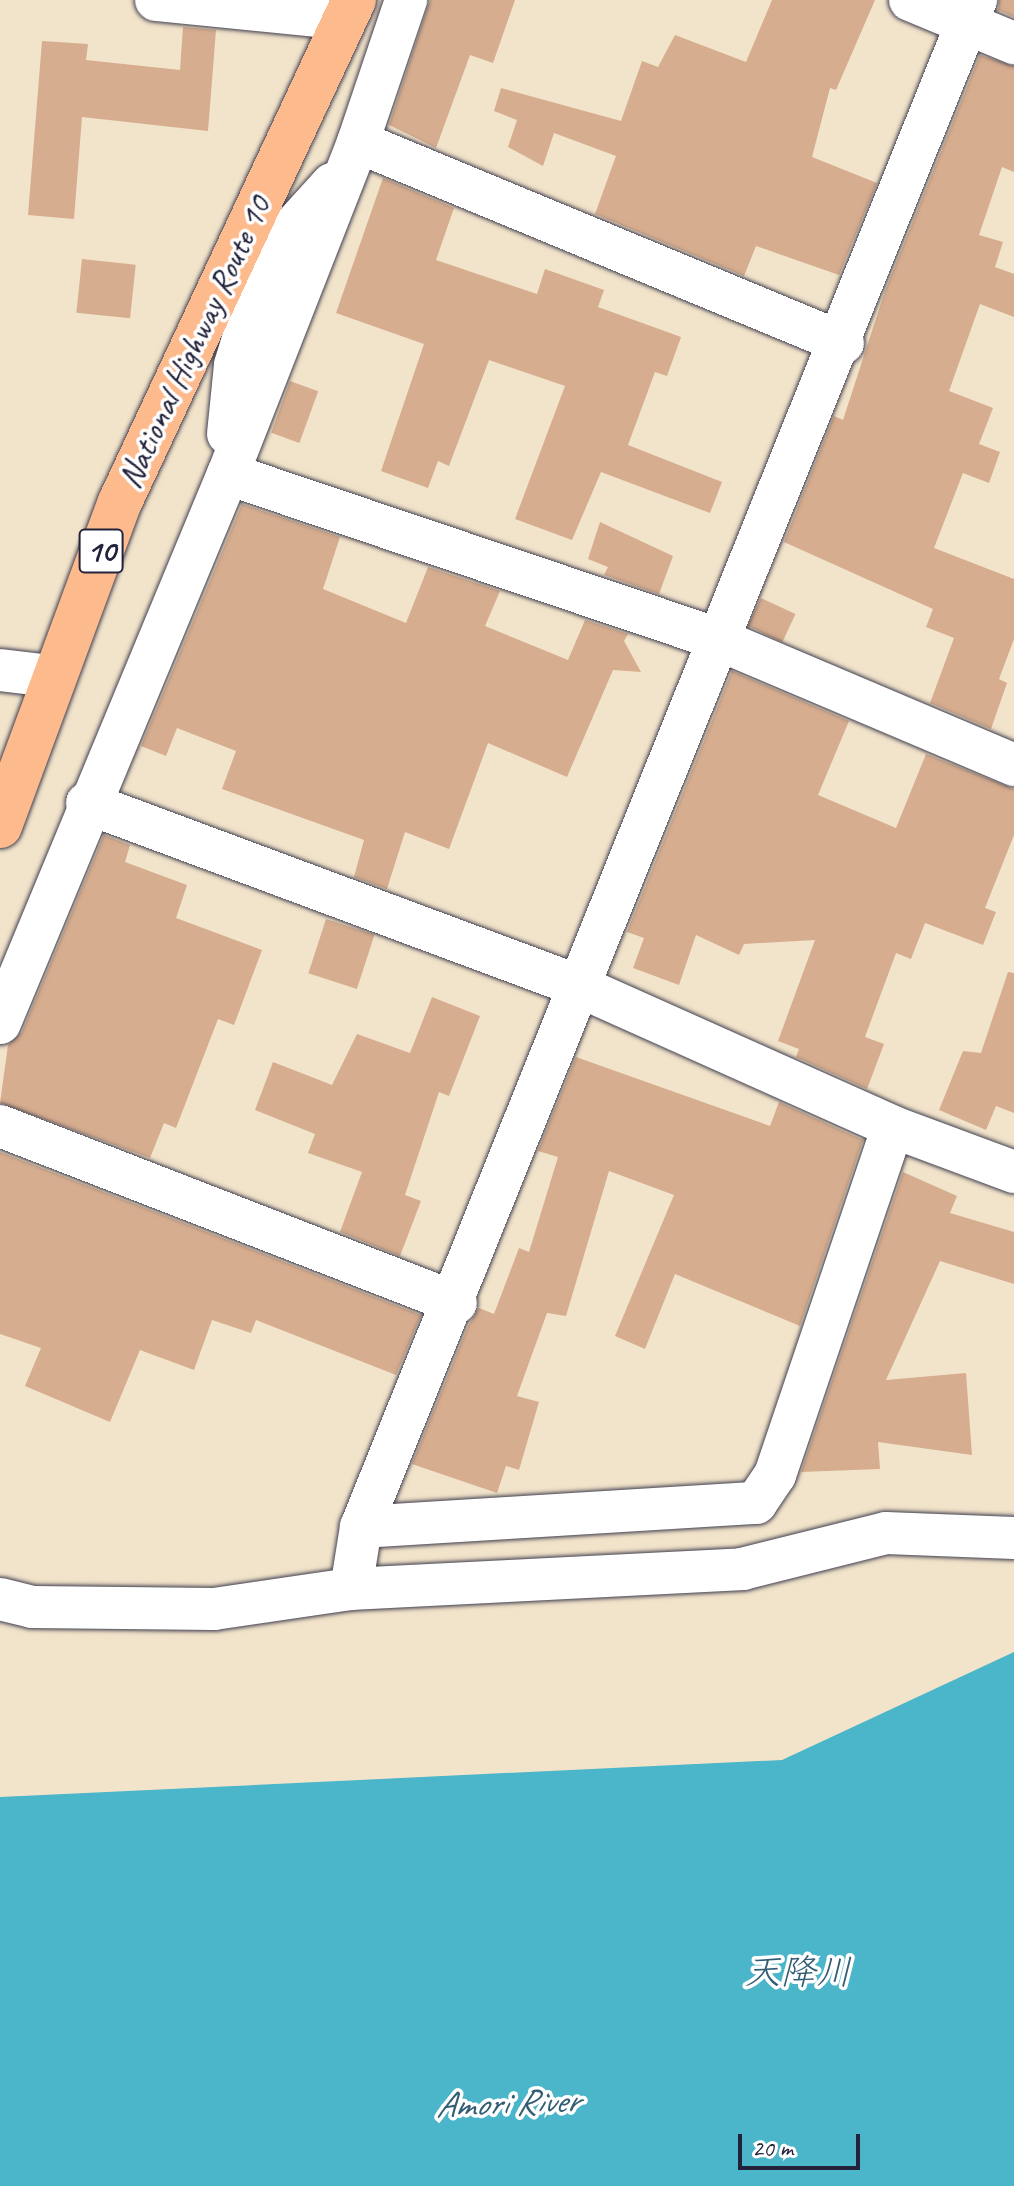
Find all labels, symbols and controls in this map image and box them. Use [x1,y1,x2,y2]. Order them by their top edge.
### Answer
street label: National Highway Route 10 [109,190,279,494]
road number: 10 [77,523,125,579]
water label: 天降川 [744,1951,852,1995]
water label: Amori River [435,2079,579,2127]
scale bar [742,2118,864,2168]
text: 20 m [752,2133,793,2163]

